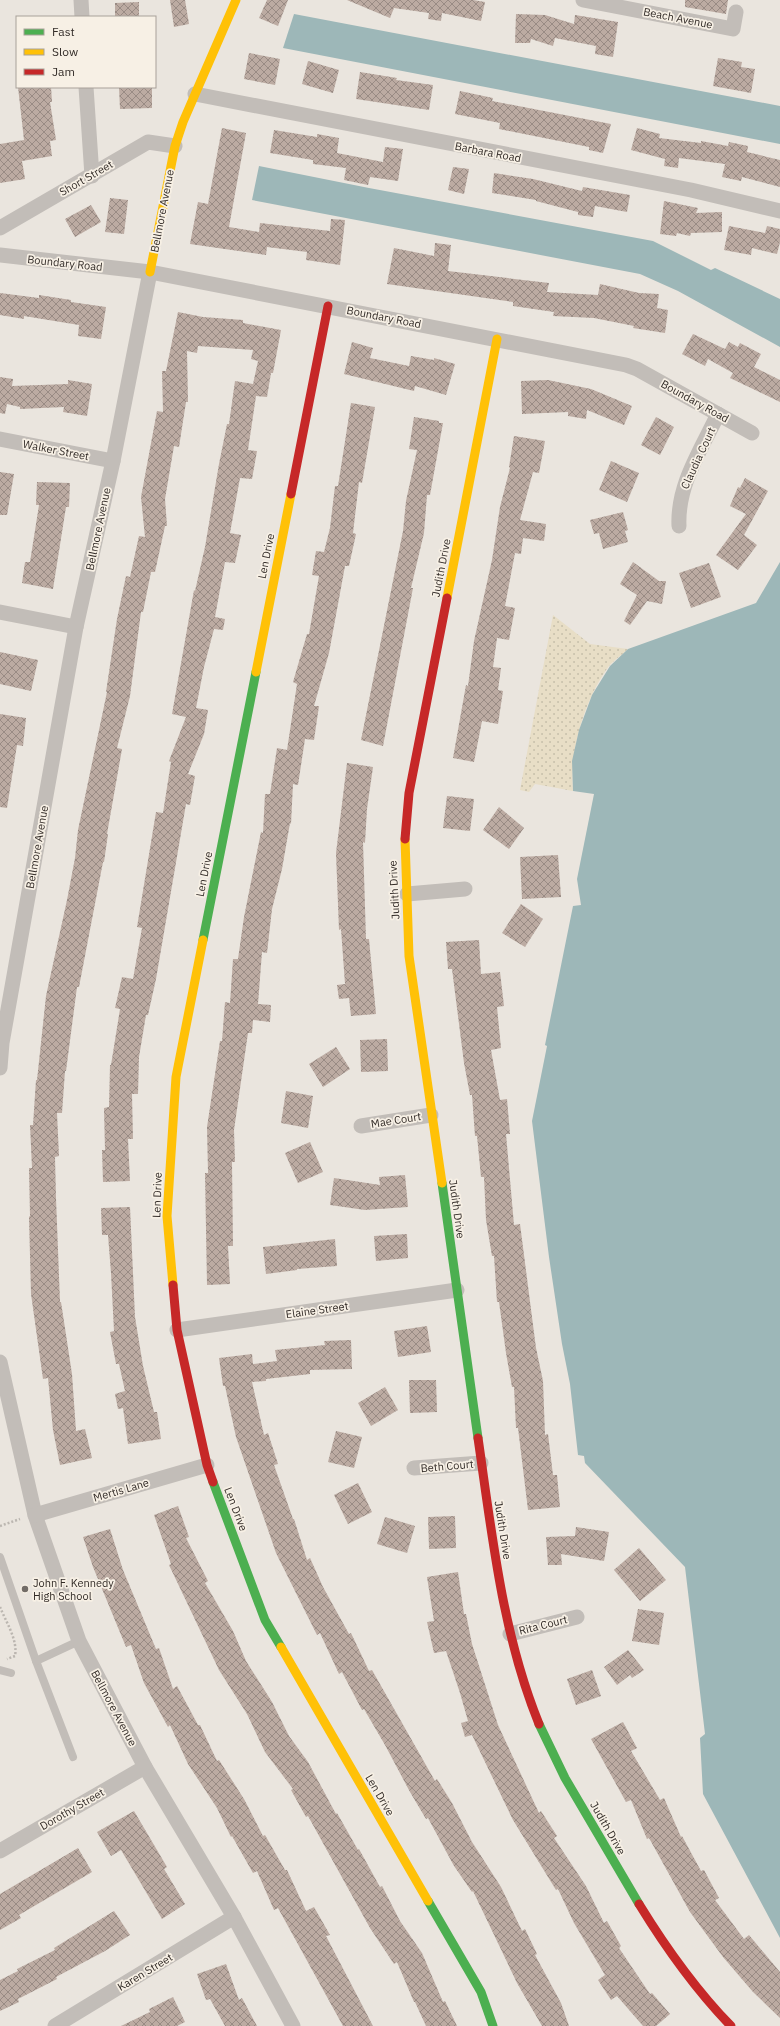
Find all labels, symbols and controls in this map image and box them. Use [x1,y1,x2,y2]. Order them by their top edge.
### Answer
street label: Beach Avenue [642,4,714,32]
legend [16,16,156,88]
text: Fast [52,24,75,39]
text: Slow [52,44,78,59]
text: Jam [52,64,75,79]
street label: Barbara Road [454,139,522,165]
street label: Short Street [57,157,115,199]
street label: Bellmore Avenue [147,168,177,254]
street label: Boundary Road [27,252,103,274]
street label: Boundary Road [346,303,422,331]
street label: Boundary Road [659,377,731,425]
street label: Claudia Court [678,425,719,491]
street label: Walker Street [22,437,90,463]
street label: Bellmore Avenue [82,486,114,572]
street label: Len Drive [255,532,277,580]
street label: Judith Drive [428,538,454,598]
street label: Bellmore Avenue [23,804,51,890]
street label: Len Drive [193,850,215,898]
street label: Judith Drive [385,860,403,920]
street label: Mae Court [370,1109,422,1131]
street label: Len Drive [149,1172,165,1218]
street label: Judith Drive [446,1179,468,1239]
street label: Elaine Street [285,1299,349,1321]
street label: Beth Court [420,1457,474,1475]
street label: Mertis Lane [92,1475,150,1505]
street label: Len Drive [221,1485,251,1533]
street label: Judith Drive [491,1500,515,1560]
place label: John F. Kennedy High School [33,1576,114,1603]
marker: John F. Kennedy High School [20,1584,30,1594]
street label: Rita Court [517,1612,569,1638]
street label: Bellmore Avenue [88,1668,140,1748]
street label: Len Drive [362,1772,398,1818]
street label: Dorothy Street [37,1785,107,1833]
street label: Judith Drive [587,1799,629,1857]
street label: Karen Street [115,1950,175,1994]

